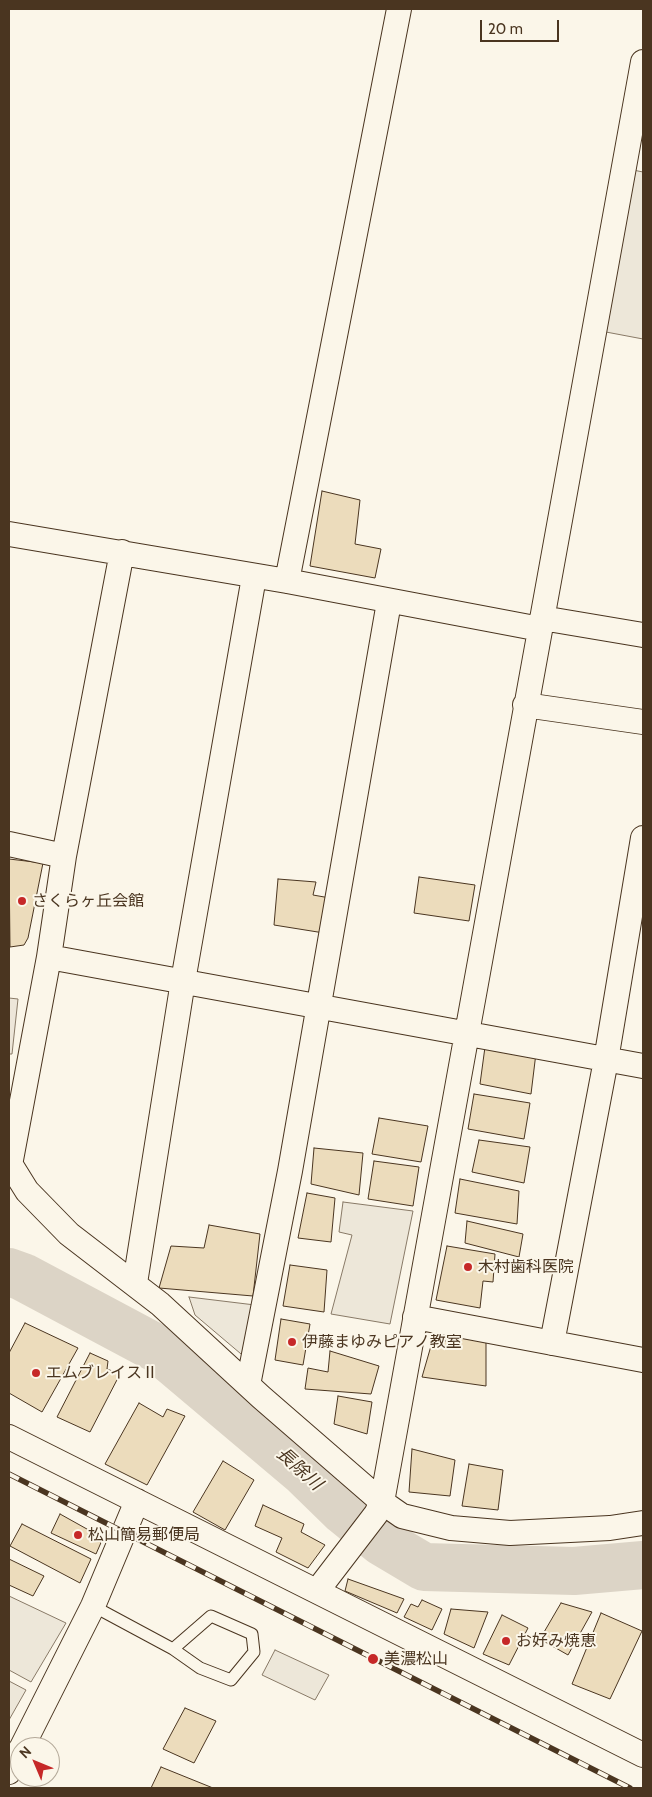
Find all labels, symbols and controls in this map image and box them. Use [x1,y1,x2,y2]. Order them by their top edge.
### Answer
scale bar [482,10,561,42]
text: 20 m [488,20,523,38]
place label: さくらヶ丘会館 [32,891,144,911]
marker: さくらヶ丘会館 [16,895,28,907]
place label: 木村歯科医院 [478,1257,574,1277]
marker: 木村歯科医院 [462,1261,474,1273]
place label: 伊藤まゆみピアノ教室 [302,1332,462,1352]
marker: 伊藤まゆみピアノ教室 [286,1336,298,1348]
place label: エムブレイスⅡ [46,1363,158,1383]
marker: エムブレイスⅡ [30,1367,42,1379]
water label: 長除川 [272,1443,326,1495]
place label: 松山簡易郵便局 [88,1525,200,1545]
marker: 松山簡易郵便局 [72,1529,84,1541]
place label: お好み焼恵 [516,1631,596,1651]
marker: お好み焼恵 [500,1635,512,1647]
place label: 美濃松山 [384,1649,448,1669]
marker: 美濃松山 [366,1652,380,1666]
north arrow [10,1737,60,1787]
text: N [15,1742,35,1762]

